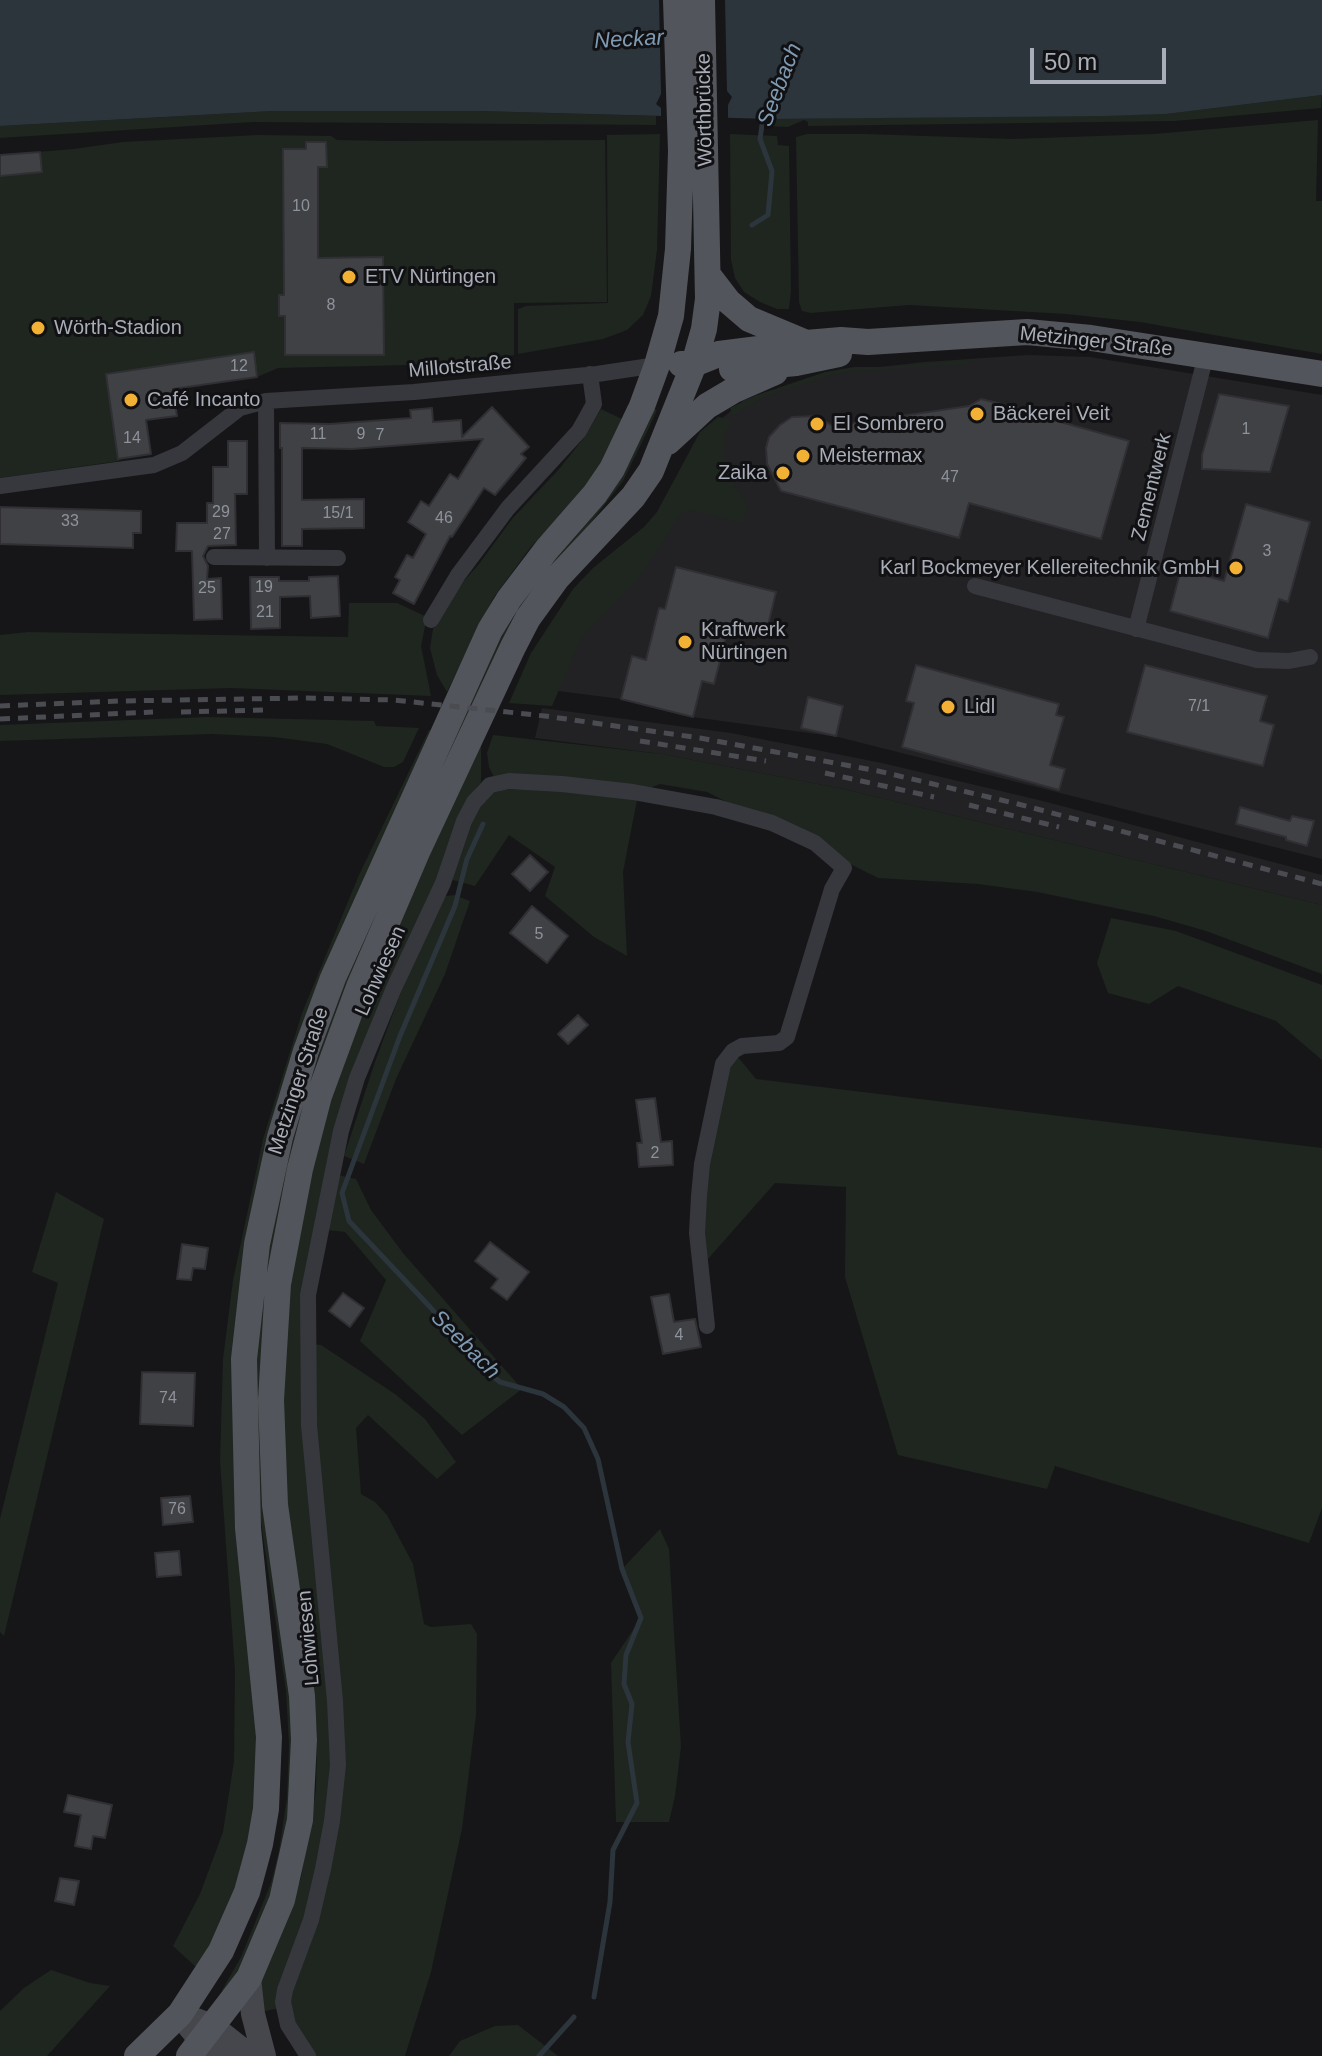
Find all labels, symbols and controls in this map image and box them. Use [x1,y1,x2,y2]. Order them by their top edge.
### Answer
water label: Neckar [594,25,664,55]
scale bar [1034,32,1170,82]
water label: Seebach [752,40,808,130]
text: 50 m [1044,48,1097,75]
street label: Wörthbrücke [692,53,718,167]
house number: 10 [292,197,310,217]
place label: ETV Nürtingen [365,265,496,289]
marker: ETV Nürtingen [340,268,358,286]
house number: 8 [327,296,335,316]
place label: Wörth-Stadion [54,316,182,340]
marker: Wörth-Stadion [29,319,47,337]
street label: Metzinger Straße [1018,322,1174,362]
street label: Millotstraße [407,351,513,383]
house number: 12 [230,357,248,377]
place label: Café Incanto [147,388,260,412]
marker: Café Incanto [122,391,140,409]
place label: Bäckerei Veit [993,402,1110,426]
marker: Bäckerei Veit [968,405,986,423]
place label: El Sombrero [833,412,944,436]
marker: El Sombrero [808,415,826,433]
house number: 1 [1242,420,1250,440]
house number: 11 [310,425,326,445]
house number: 9 [357,425,365,445]
house number: 7 [376,426,384,446]
house number: 14 [123,429,141,449]
street label: Zementwerk [1127,431,1177,543]
place label: Meistermax [819,444,922,468]
marker: Meistermax [794,447,812,465]
place label: Zaika [718,461,767,485]
marker: Zaika [774,464,792,482]
house number: 47 [941,468,959,488]
house number: 29 [212,503,230,523]
house number: 15/1 [322,504,354,524]
house number: 46 [435,509,453,529]
house number: 33 [61,512,79,532]
house number: 27 [213,525,231,545]
house number: 3 [1263,542,1271,562]
place label: Karl Bockmeyer Kellereitechnik GmbH [880,556,1220,580]
marker: Karl Bockmeyer Kellereitechnik GmbH [1227,559,1245,577]
house number: 19 [255,578,273,598]
house number: 25 [198,579,216,599]
house number: 21 [256,603,274,623]
place label: Kraftwerk Nürtingen [701,618,788,665]
marker: Kraftwerk Nürtingen [676,633,694,651]
place label: Lidl [964,695,995,719]
house number: 7/1 [1188,697,1210,717]
marker: Lidl [939,698,957,716]
street label: Lohwiesen [351,922,411,1020]
house number: 5 [535,925,543,945]
street label: Metzinger Straße [264,1004,334,1158]
house number: 2 [651,1144,659,1164]
water label: Seebach [425,1305,505,1385]
house number: 4 [675,1326,683,1346]
house number: 74 [159,1389,177,1409]
house number: 76 [168,1500,186,1520]
street label: Lohwiesen [293,1589,325,1687]

